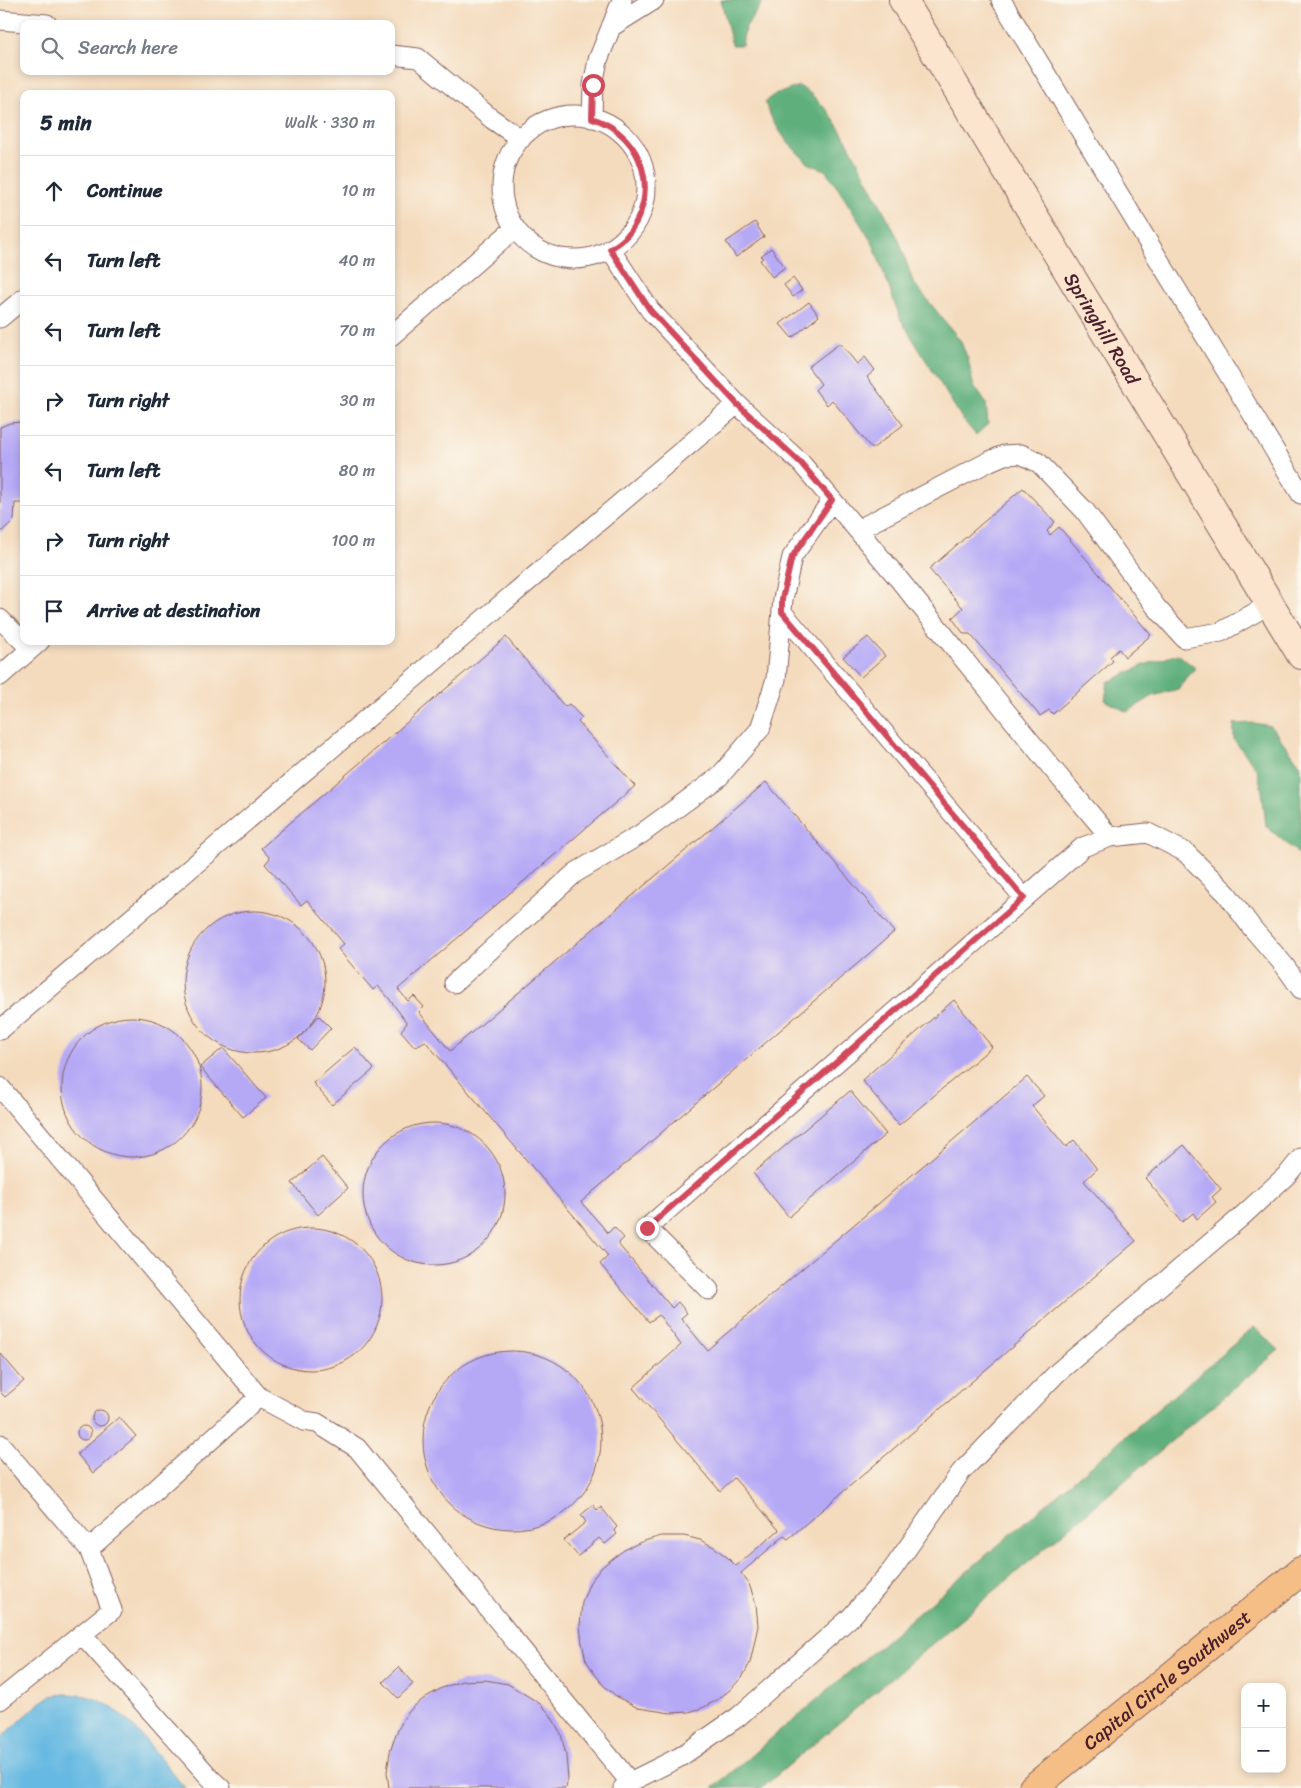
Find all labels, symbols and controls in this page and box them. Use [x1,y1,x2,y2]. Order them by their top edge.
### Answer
search box [20,20,395,75]
text: Search here [78,31,178,64]
icon: search [38,34,66,62]
route start [582,74,605,97]
text: 5 min [40,104,92,142]
text: Walk · 330 m [285,108,375,137]
text: Continue [87,174,163,207]
text: 10 m [342,176,375,205]
icon: ahead [40,177,68,205]
text: Turn left [87,244,160,277]
text: 40 m [338,246,375,275]
icon: left [40,247,68,275]
street label: Springhill Road [1055,266,1150,392]
text: Turn left [87,314,160,347]
text: 70 m [339,316,375,345]
icon: left [40,317,68,345]
text: Turn right [87,384,169,417]
text: 30 m [340,386,375,415]
icon: right [40,387,68,415]
text: Turn left [87,454,160,487]
text: 80 m [339,456,375,485]
icon: left [40,457,68,485]
text: Turn right [87,524,169,557]
text: 100 m [331,526,375,555]
icon: right [40,527,68,555]
text: Arrive at destination [87,594,260,627]
icon: arrive [40,597,68,625]
route end [636,1217,659,1240]
street label: Capital Circle Southwest [1075,1601,1258,1758]
map controls [1241,1683,1286,1773]
button: + [1241,1683,1286,1728]
button: − [1241,1728,1286,1773]

